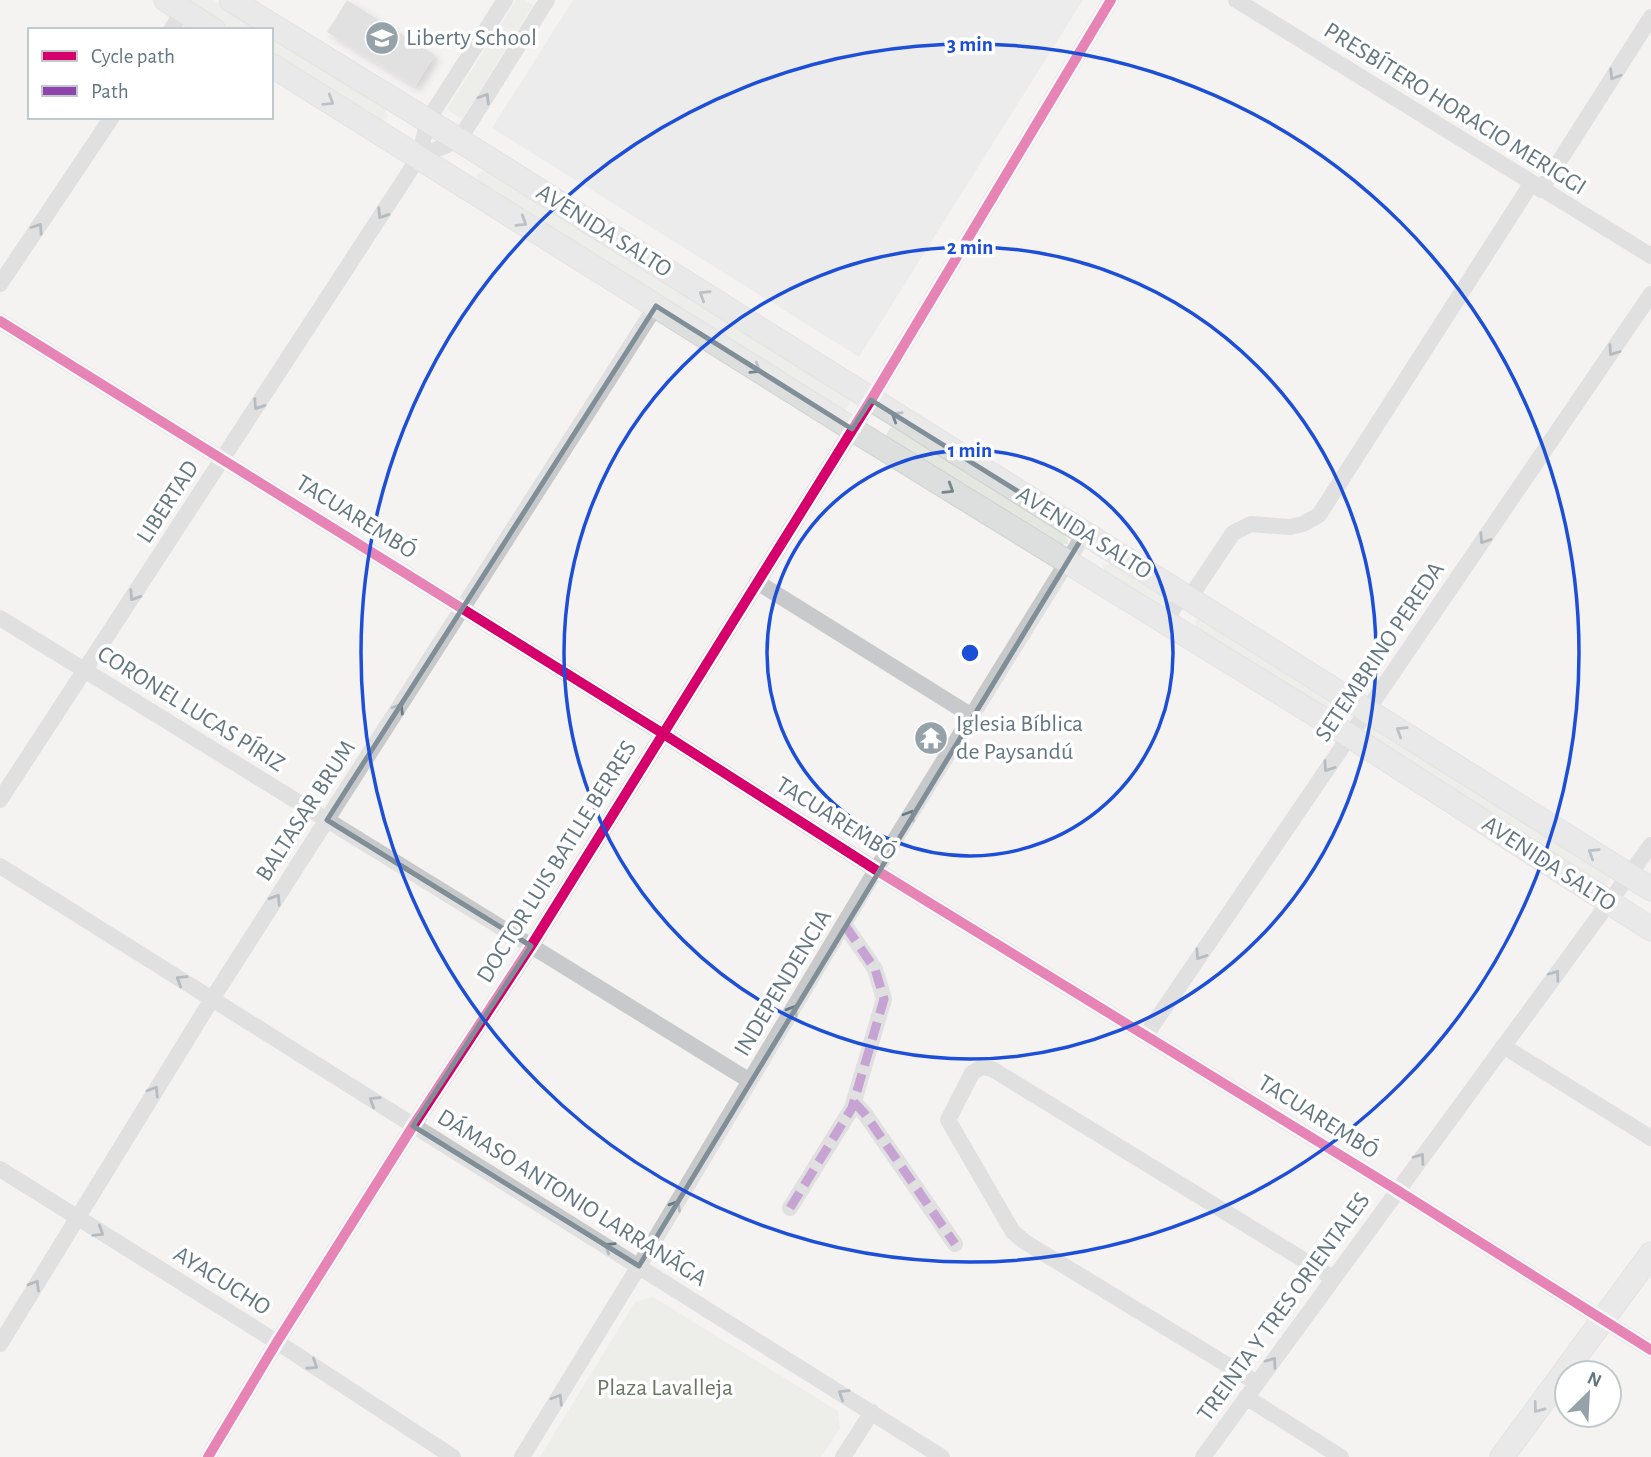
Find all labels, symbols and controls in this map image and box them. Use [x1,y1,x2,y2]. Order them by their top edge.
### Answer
street label: PRESBÍTERO HORACIO MERIGGI [1320,17,1591,200]
school or university icon: Liberty School [363,19,401,57]
place label: Liberty School [406,26,537,50]
legend [28,28,273,119]
text: 3 min [947,34,993,55]
text: Cycle path [91,46,175,67]
one-way arrow [1610,67,1623,80]
text: Path [91,81,129,102]
one-way arrow [322,93,335,106]
one-way arrow [477,93,490,106]
street label: AVENIDA SALTO [532,180,676,282]
one-way arrow [377,207,390,220]
one-way arrow [515,213,528,226]
one-way arrow [30,222,43,235]
text: 2 min [947,237,993,258]
one-way arrow [698,290,711,303]
one-way arrow [1608,343,1621,356]
one-way arrow [749,360,762,373]
one-way arrow [253,398,266,411]
one-way arrow [891,412,904,425]
text: 1 min [948,440,992,461]
street label: LIBERTAD [133,456,203,548]
street label: TACUAREMBÓ [292,469,421,563]
one-way arrow [942,481,955,494]
street label: AVENIDA SALTO [1012,482,1156,584]
one-way arrow [1480,531,1492,544]
street label: SETEMBRINO PEREDA [1311,558,1449,746]
one-way arrow [130,588,142,601]
street label: CORONEL LUCAS PÍRIZ [93,640,290,776]
centre of rings [958,641,982,665]
one-way arrow [390,702,403,715]
place label: Iglesia Bíblica de Paysandú [956,712,1083,764]
temple icon: Iglesia Bíblica de Paysandú [912,719,950,757]
one-way arrow [1396,726,1409,739]
street label: BALTASAR BRUM [252,737,360,885]
street label: DOCTOR LUIS BATLLE BERRES [473,737,641,987]
one-way arrow [1324,759,1336,772]
street label: TACUAREMBÓ [772,771,901,865]
one-way arrow [902,809,915,822]
street label: AVENIDA SALTO [1478,812,1620,916]
one-way arrow [1588,848,1601,861]
one-way arrow [268,894,281,907]
street label: INDEPENDENCIA [730,905,836,1060]
one-way arrow [1196,947,1208,960]
one-way arrow [1547,970,1559,983]
one-way arrow [176,975,189,988]
one-way arrow [785,1004,798,1017]
street label: TACUAREMBÓ [1254,1069,1383,1163]
one-way arrow [146,1086,159,1099]
one-way arrow [368,1097,381,1110]
street label: DÁMASO ANTONIO LARRANÃGA [433,1103,712,1291]
one-way arrow [1412,1153,1425,1166]
street label: TREINTA Y TRES ORIENTALES [1193,1188,1375,1426]
one-way arrow [668,1199,681,1212]
one-way arrow [92,1223,105,1236]
street label: AYACUCHO [169,1242,275,1320]
one-way arrow [603,1243,616,1256]
one-way arrow [27,1280,40,1293]
one-way arrow [305,1357,318,1369]
one-way arrow [1264,1357,1276,1370]
north arrow [1553,1359,1623,1429]
text: N [1584,1368,1604,1391]
park label: Plaza Lavalleja [597,1376,733,1400]
one-way arrow [838,1389,851,1402]
one-way arrow [549,1393,562,1406]
one-way arrow [1534,1400,1546,1413]

